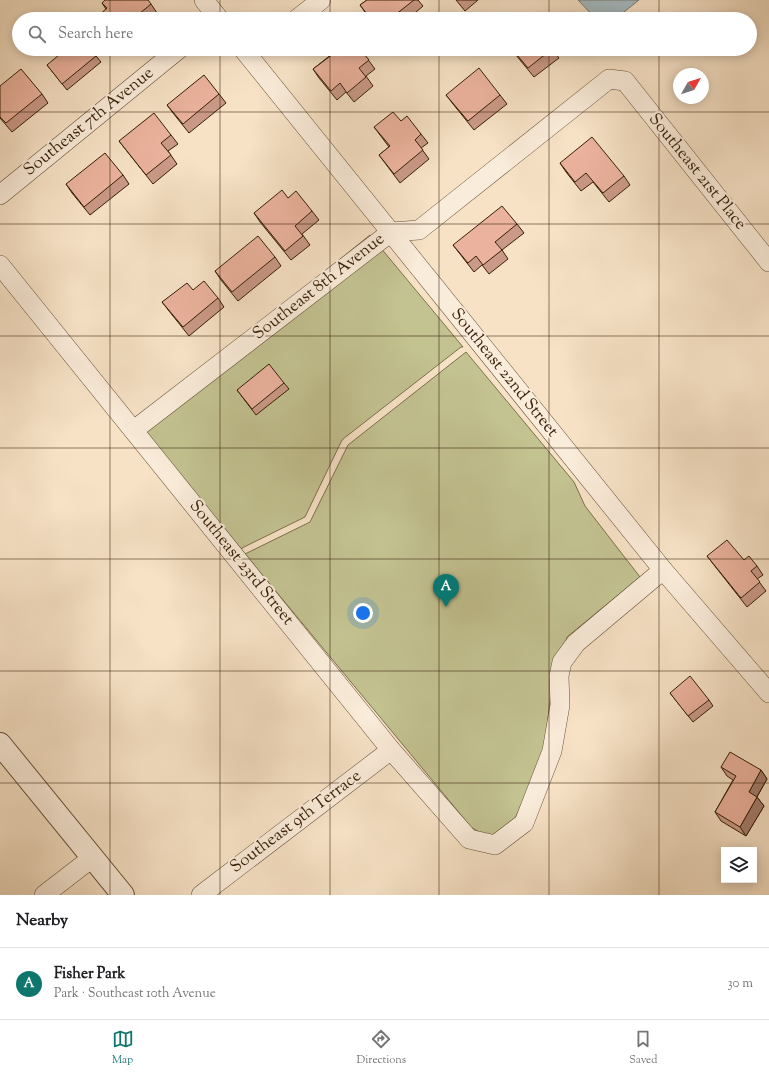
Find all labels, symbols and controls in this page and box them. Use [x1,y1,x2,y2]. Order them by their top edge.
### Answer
search box [12,12,757,56]
icon: search [26,23,48,45]
text: Search here [58,24,133,45]
street label: Southeast 7th Avenue [19,62,159,182]
north arrow [673,68,709,104]
street label: Southeast 21st Place [642,108,752,236]
street label: Southeast 8th Avenue [248,228,390,346]
street label: Southeast 22nd Street [444,303,564,443]
street label: Southeast 23rd Street [183,495,299,631]
pin: A [433,574,459,607]
your location [353,603,373,623]
street label: Southeast 9th Terrace [225,765,367,879]
map controls [721,847,757,883]
button: layers [721,847,757,883]
text: Nearby [16,909,68,933]
text: Fisher Park [54,964,125,985]
text: A [24,975,34,993]
text: 30 m [727,975,753,993]
text: Park · Southeast 10th Avenue [54,985,216,1003]
tab: Map [112,1028,134,1068]
tab: Directions [357,1028,406,1068]
tab: Saved [629,1028,657,1068]

